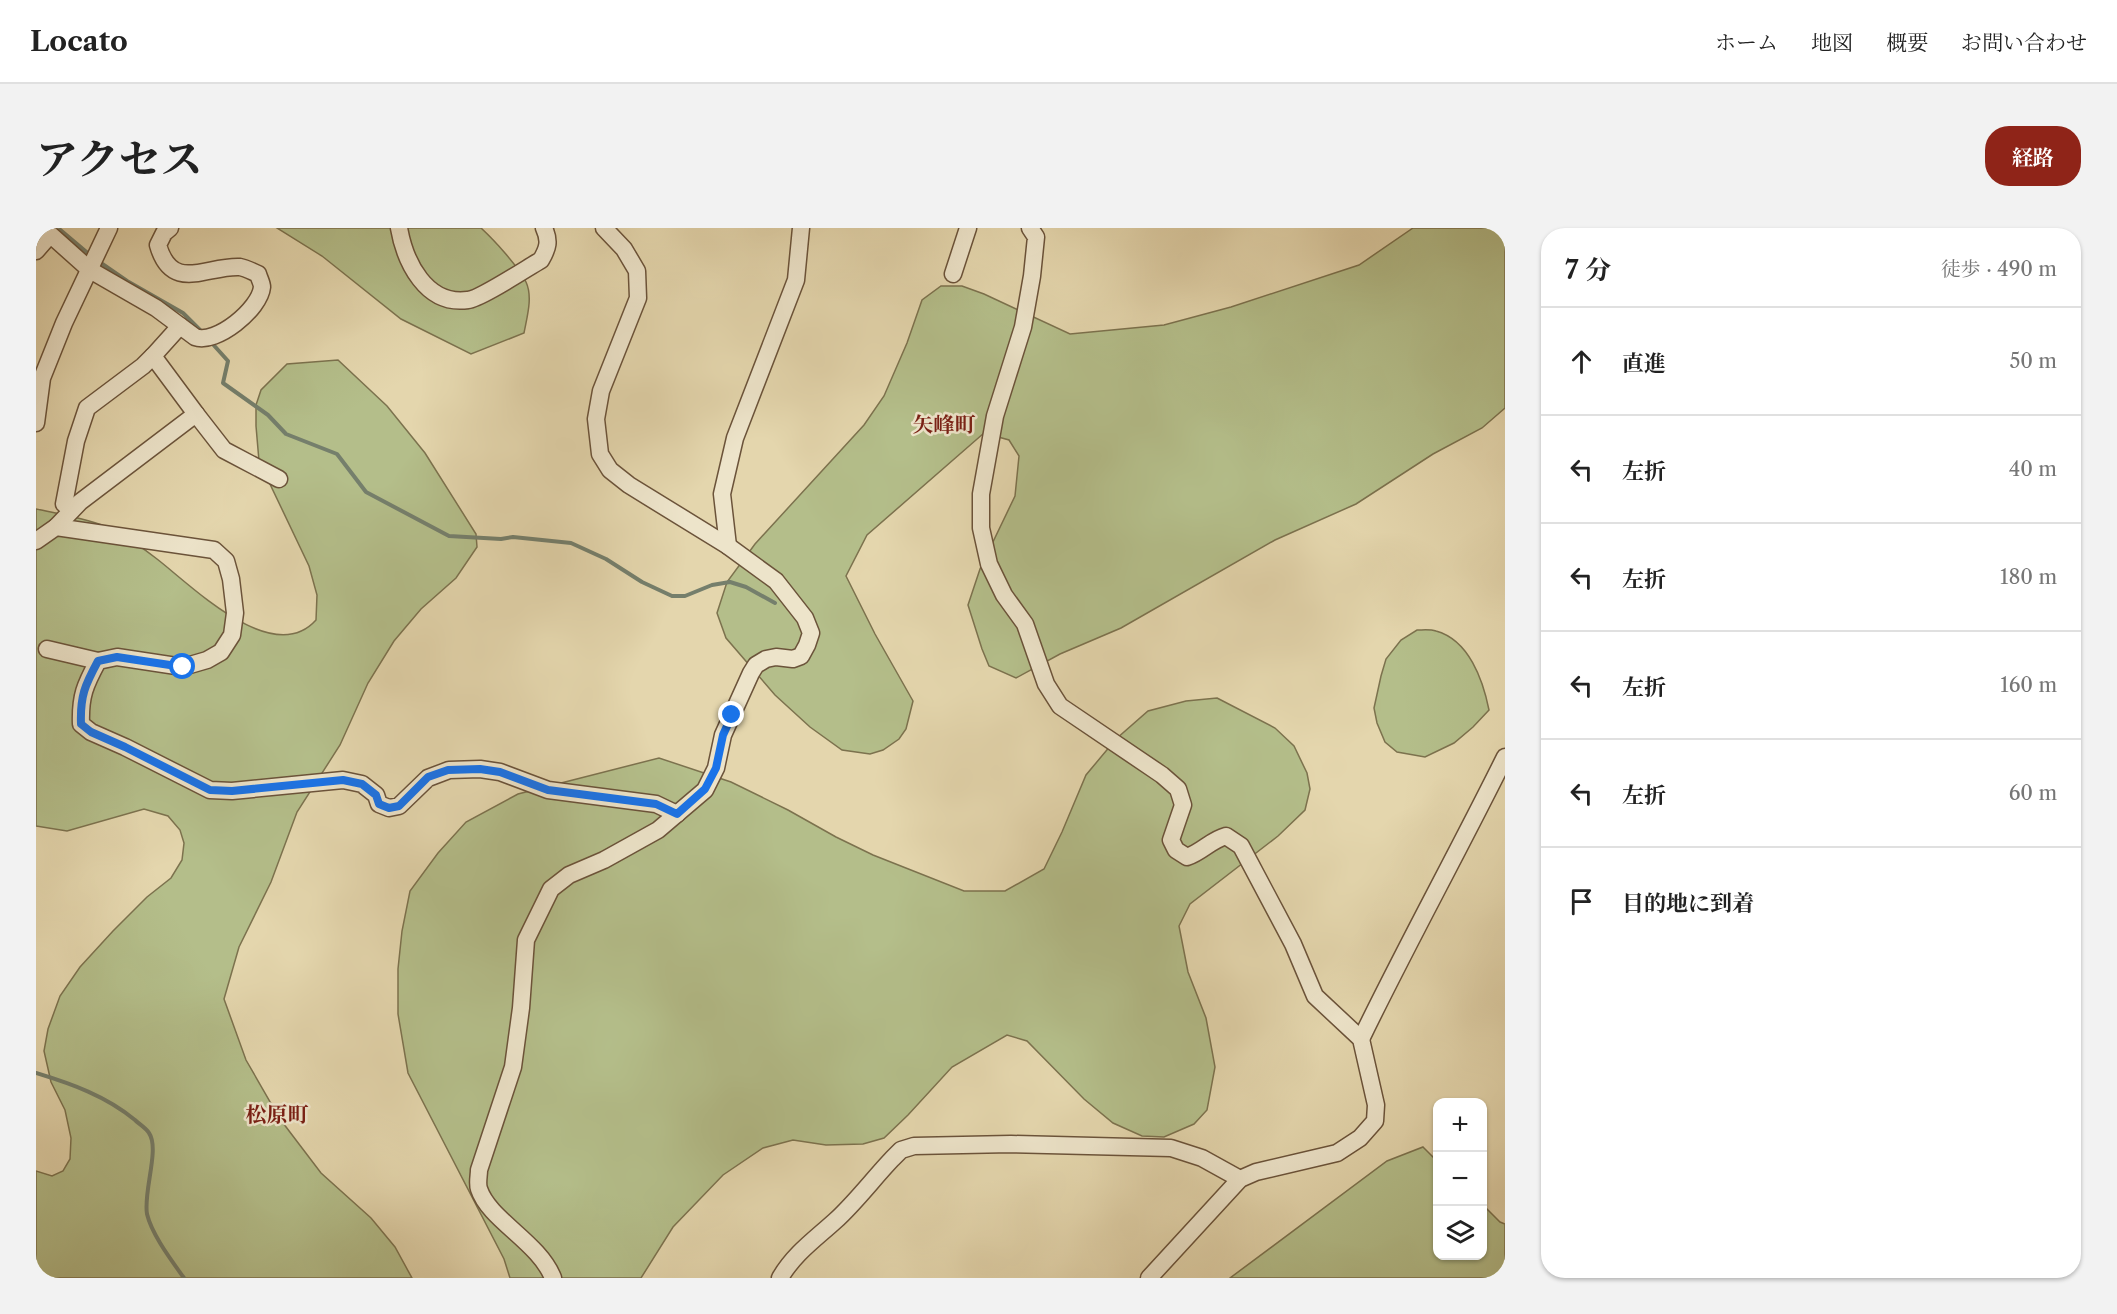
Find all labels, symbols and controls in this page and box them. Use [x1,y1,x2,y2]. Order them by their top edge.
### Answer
text: Locato [30,24,128,58]
text: ホーム [1715,30,1778,55]
text: 地図 [1811,30,1853,55]
text: 概要 [1886,30,1928,55]
text: お問い合わせ [1961,30,2087,55]
button: 経路 [1985,126,2081,186]
text: アクセス [36,133,203,185]
text: 7 分 [1565,254,1611,286]
text: 徒歩 · 490 m [1941,257,2057,281]
icon: ahead [1565,345,1598,378]
text: 50 m [2010,349,2057,373]
text: 直進 [1622,350,1666,377]
district label: 矢峰町 [913,412,976,437]
icon: left [1565,453,1598,486]
text: 40 m [2009,457,2057,481]
text: 左折 [1622,458,1666,485]
icon: left [1565,561,1598,594]
text: 180 m [2000,565,2057,589]
text: 左折 [1622,566,1666,593]
route start [169,653,195,679]
icon: left [1565,669,1598,702]
text: 160 m [2000,673,2057,697]
text: 左折 [1622,674,1666,701]
route end [718,701,744,727]
icon: left [1565,777,1598,810]
text: 60 m [2009,781,2057,805]
text: 左折 [1622,782,1666,809]
icon: arrive [1565,885,1598,918]
text: 目的地に到着 [1622,890,1754,917]
map controls [1433,1098,1487,1260]
button: + [1433,1098,1487,1152]
district label: 松原町 [246,1102,309,1127]
button: − [1433,1152,1487,1206]
button: layers [1433,1206,1487,1260]

